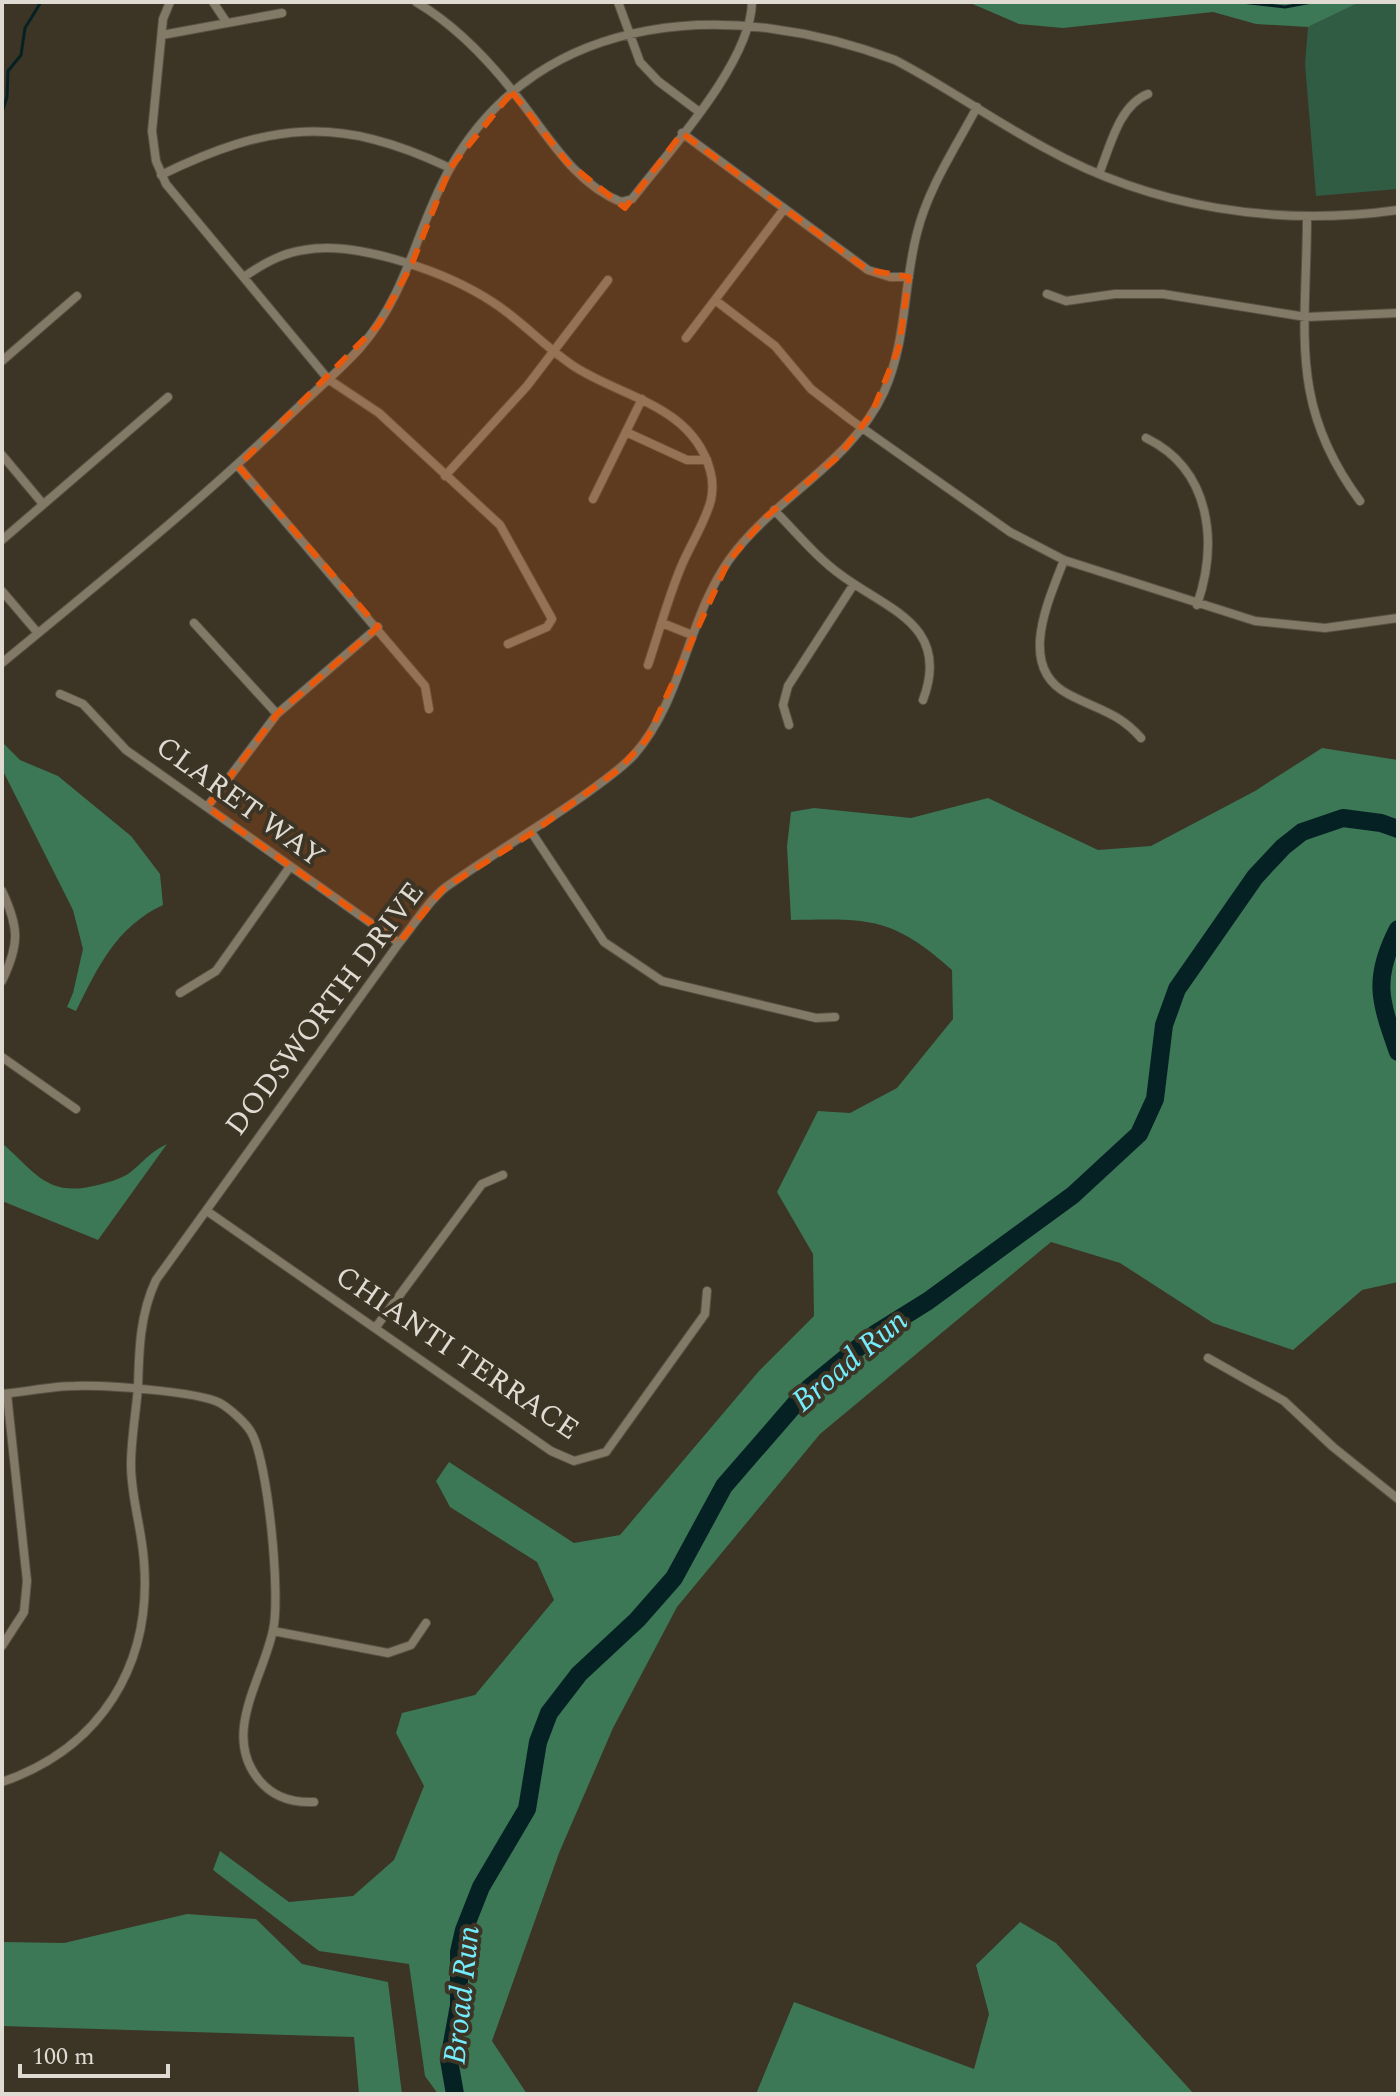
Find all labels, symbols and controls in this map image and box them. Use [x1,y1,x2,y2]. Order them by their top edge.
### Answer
street label: CLARET WAY [146,725,334,879]
street label: DODSWORTH DRIVE [214,872,436,1146]
street label: CHIANTI TERRACE [326,1254,588,1452]
water label: Broad Run [781,1297,919,1425]
water label: Broad Run [430,1923,494,2067]
scale bar [20,2028,168,2078]
text: 100 m [32,2039,95,2075]

